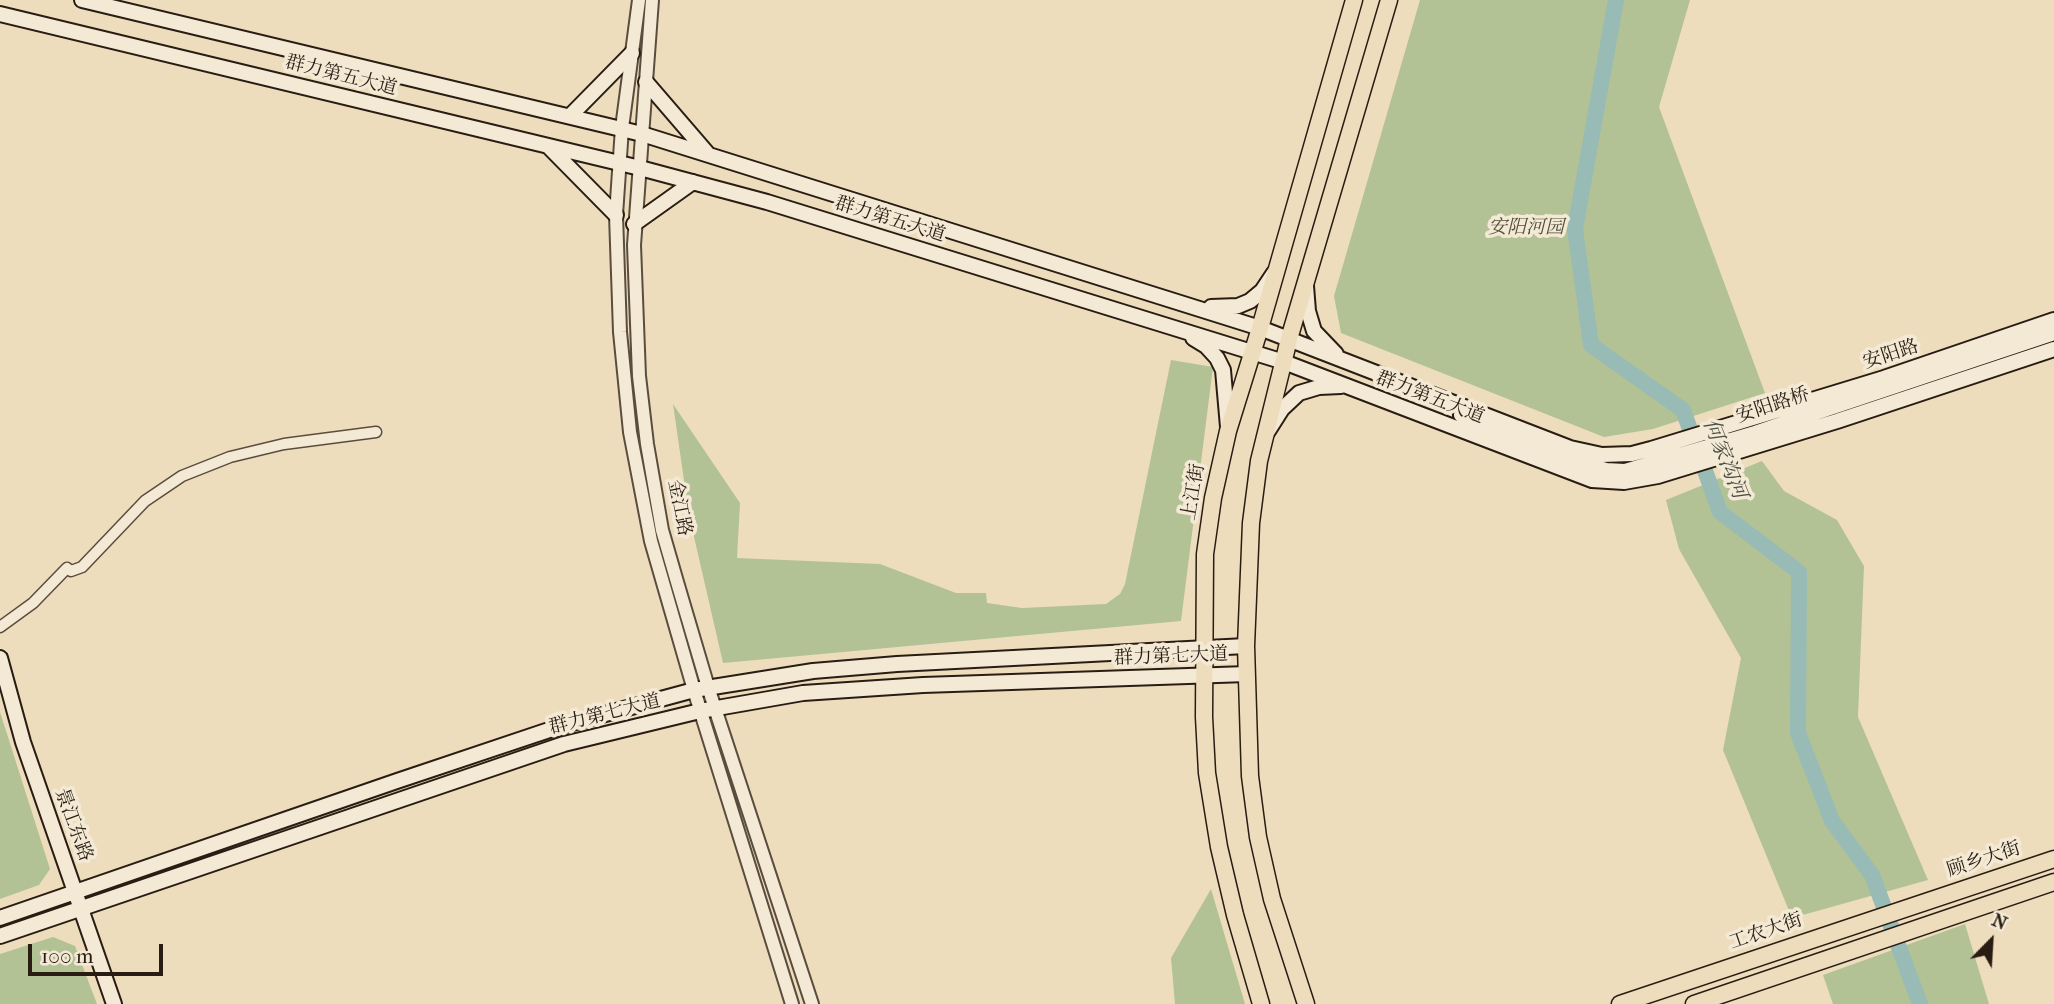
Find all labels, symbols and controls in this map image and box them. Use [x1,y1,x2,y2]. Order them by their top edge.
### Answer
street label: 群力第五大道 [283,51,399,101]
street label: 群力第五大道 [832,192,948,248]
park label: 安阳河园 [1488,217,1564,239]
street label: 安阳路 [1860,335,1922,375]
street label: 群力第五大道 [1373,367,1487,429]
street label: 安阳路桥 [1733,383,1813,429]
water label: 何家沟河 [1697,415,1751,503]
street label: 上江街 [1178,462,1210,522]
street label: 金江路 [662,478,696,538]
street label: 群力第七大道 [1114,644,1228,670]
street label: 群力第七大道 [547,690,663,740]
street label: 景江东路 [49,785,97,865]
street label: 顾乡大街 [1944,837,2024,883]
north arrow [1956,906,2026,976]
street label: 工农大街 [1726,909,1806,955]
text: N [1988,909,2011,935]
scale bar [32,930,166,974]
text: 100 m [41,944,94,968]

